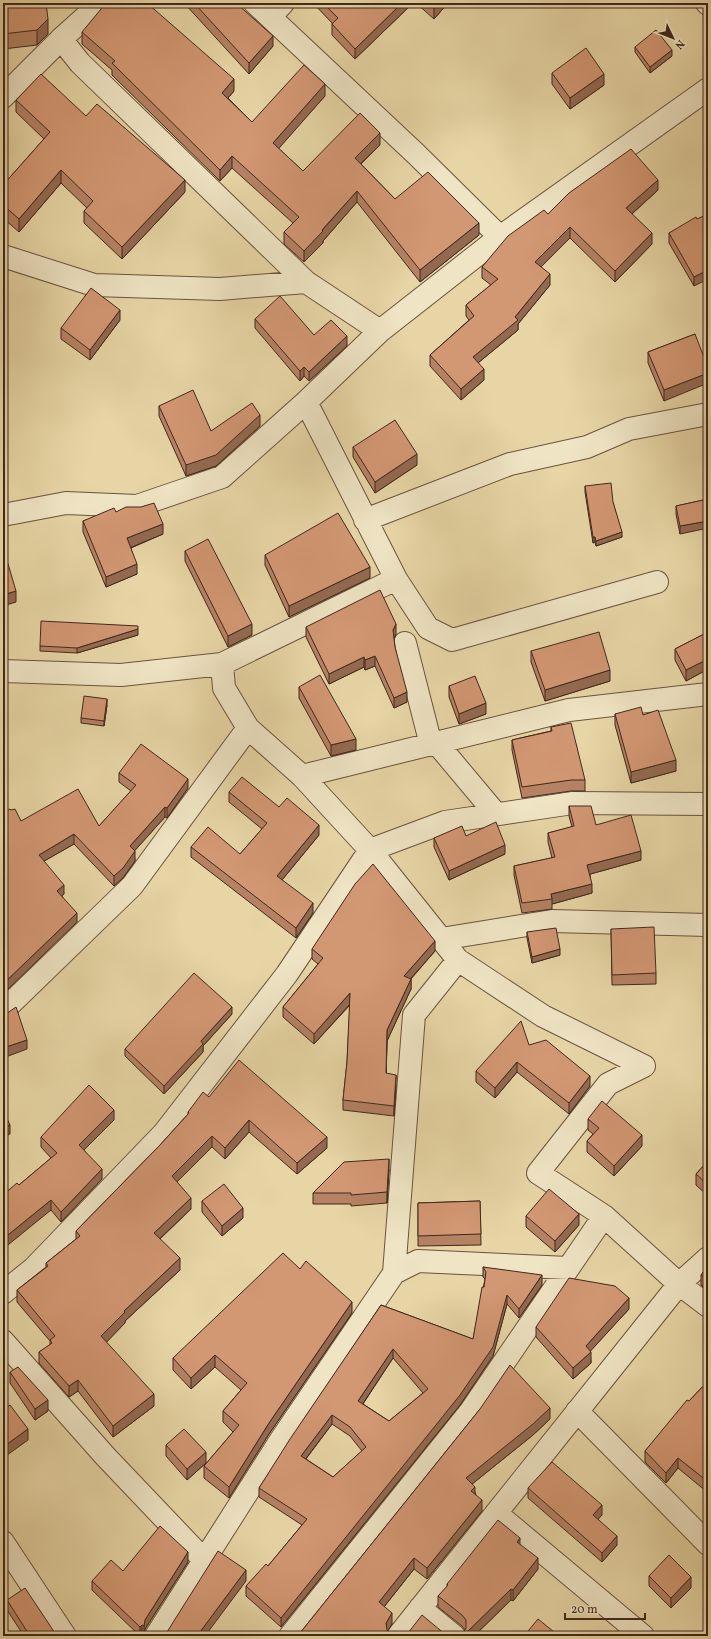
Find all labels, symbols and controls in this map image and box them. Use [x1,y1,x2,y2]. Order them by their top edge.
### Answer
north arrow [653,18,693,58]
text: N [671,36,687,52]
scale bar [565,1595,645,1621]
text: 20 m [571,1602,598,1618]

